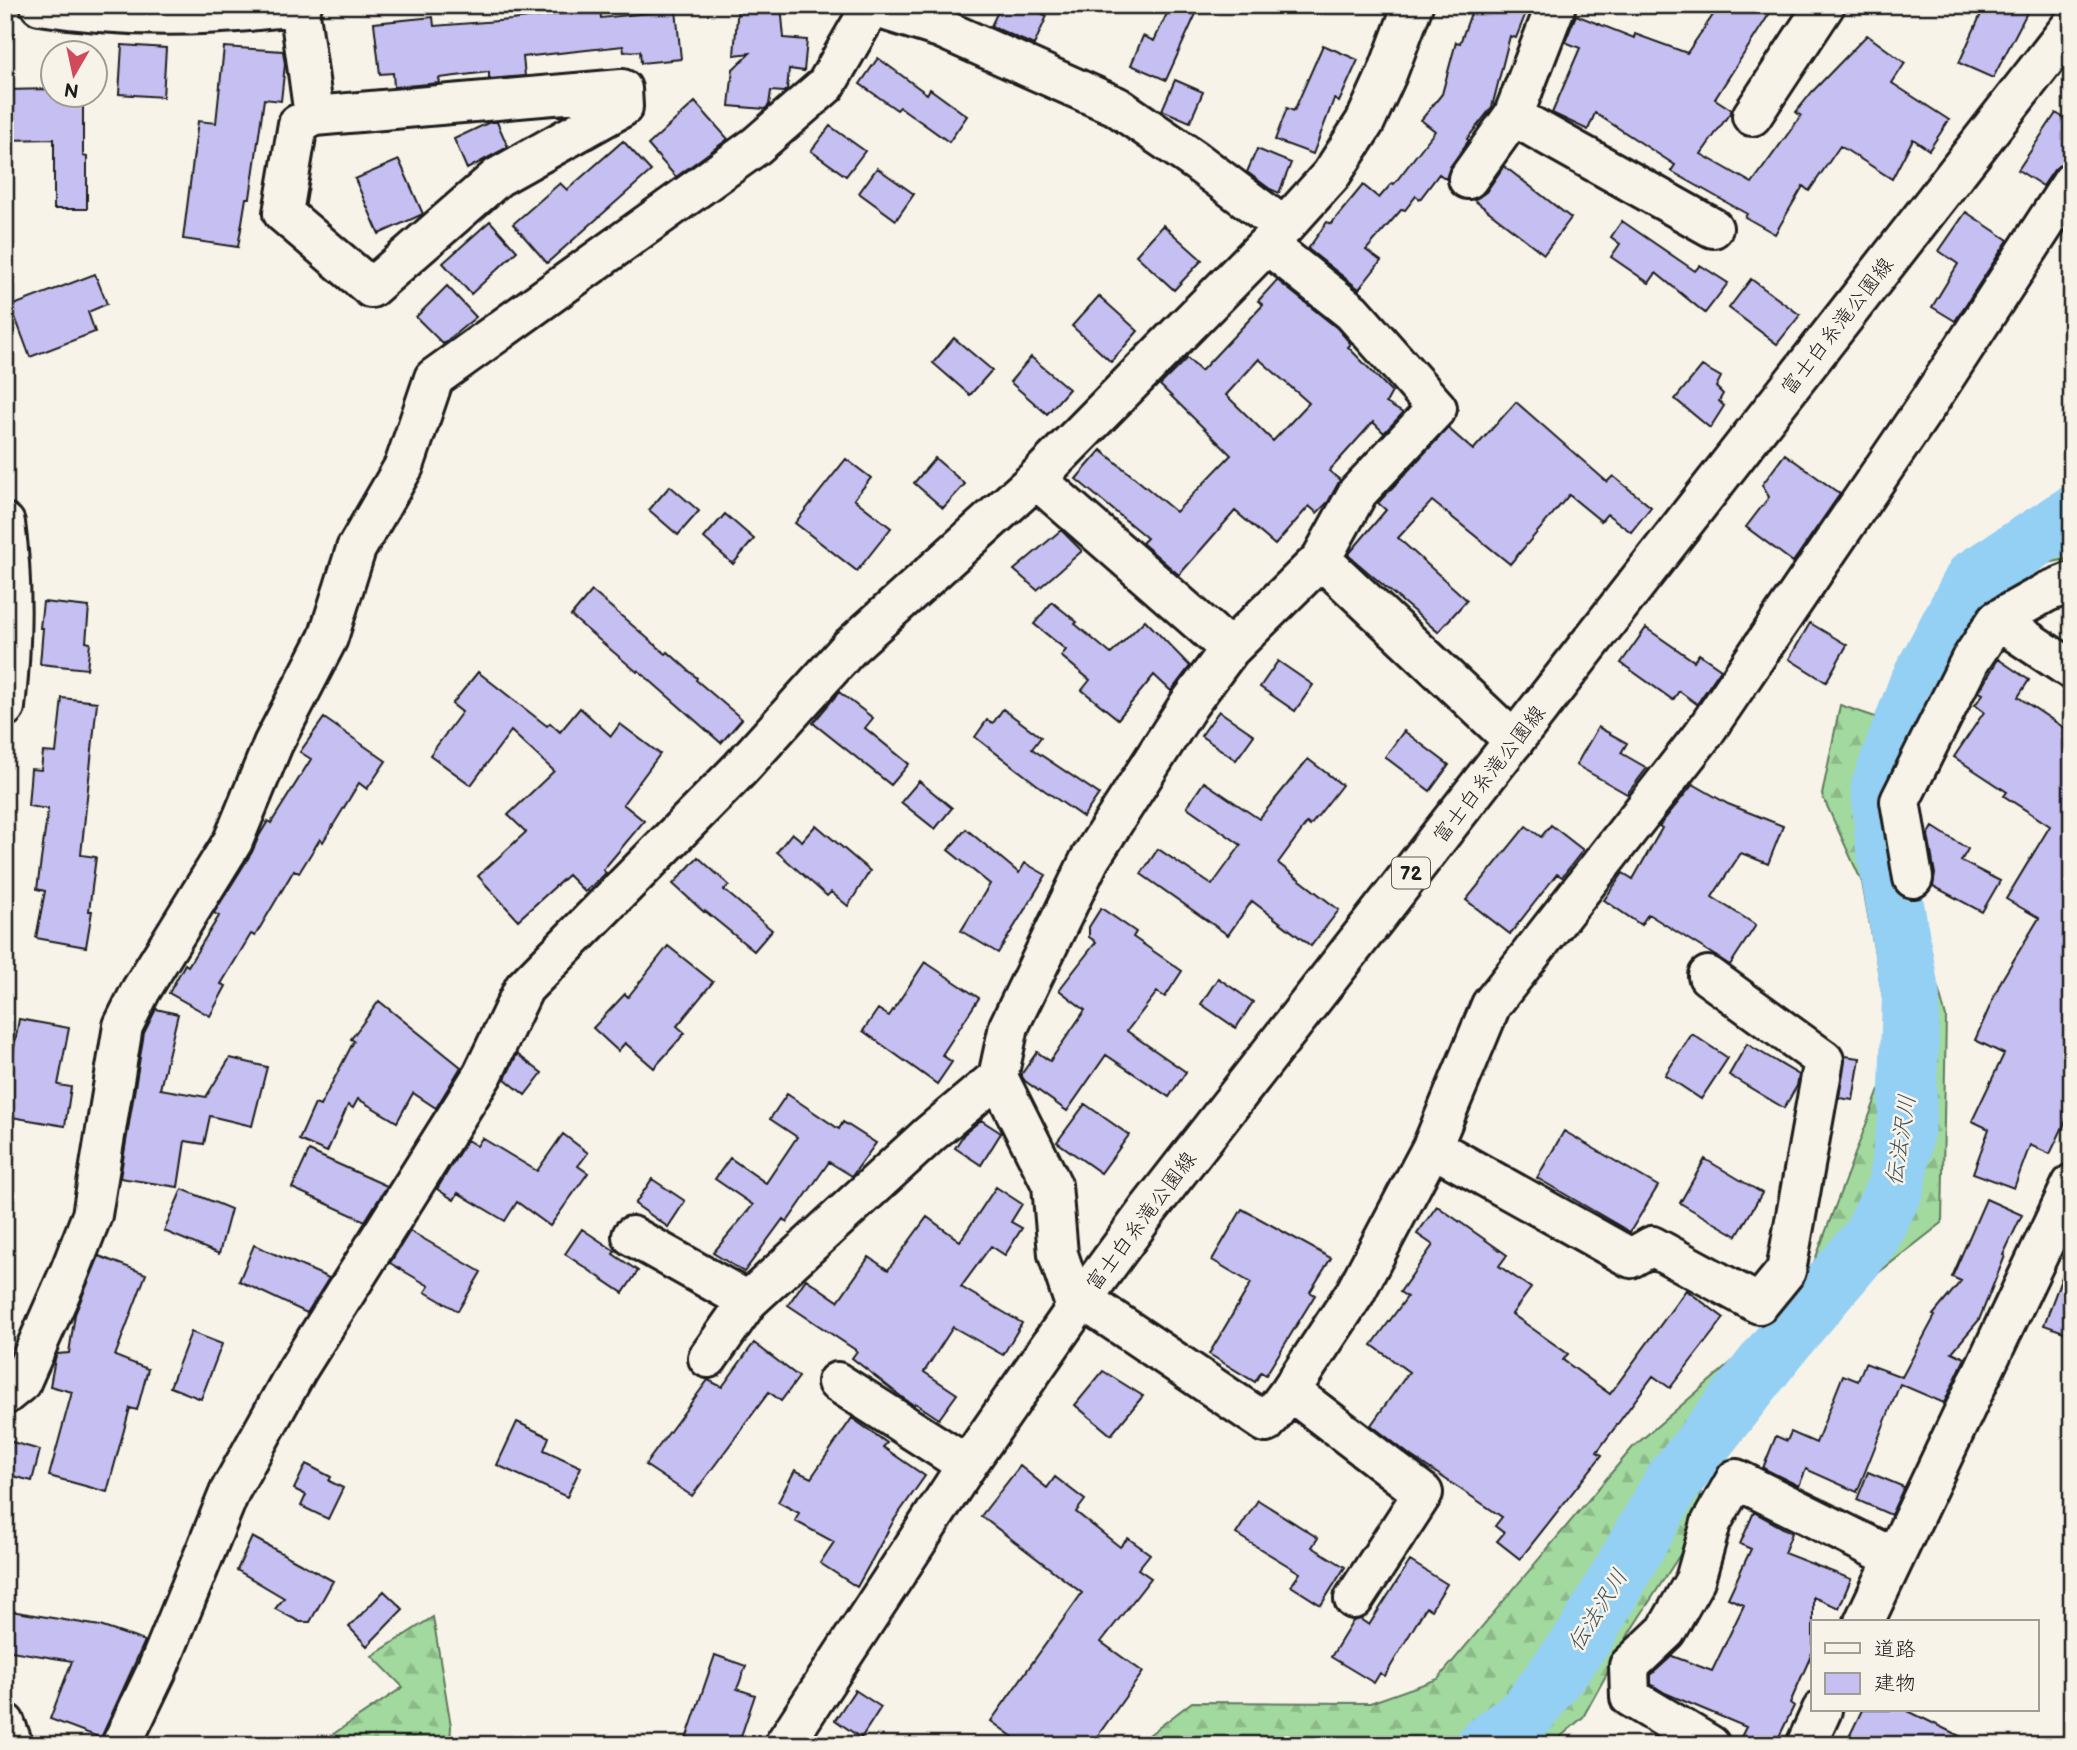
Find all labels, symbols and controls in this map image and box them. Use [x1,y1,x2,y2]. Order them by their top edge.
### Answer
north arrow [38,38,108,108]
text: N [63,77,80,102]
street label: 富士白糸滝公園線 [1776,252,1899,400]
street label: 富士白糸滝公園線 [1428,700,1551,848]
road number: 72 [1392,858,1430,888]
water label: 伝法沢川 [1880,1093,1922,1188]
street label: 富士白糸滝公園線 [1081,1147,1202,1296]
water label: 伝法沢川 [1562,1564,1634,1657]
legend [1811,1620,2038,1712]
text: 道路 [1874,1637,1916,1662]
text: 建物 [1874,1671,1916,1696]

